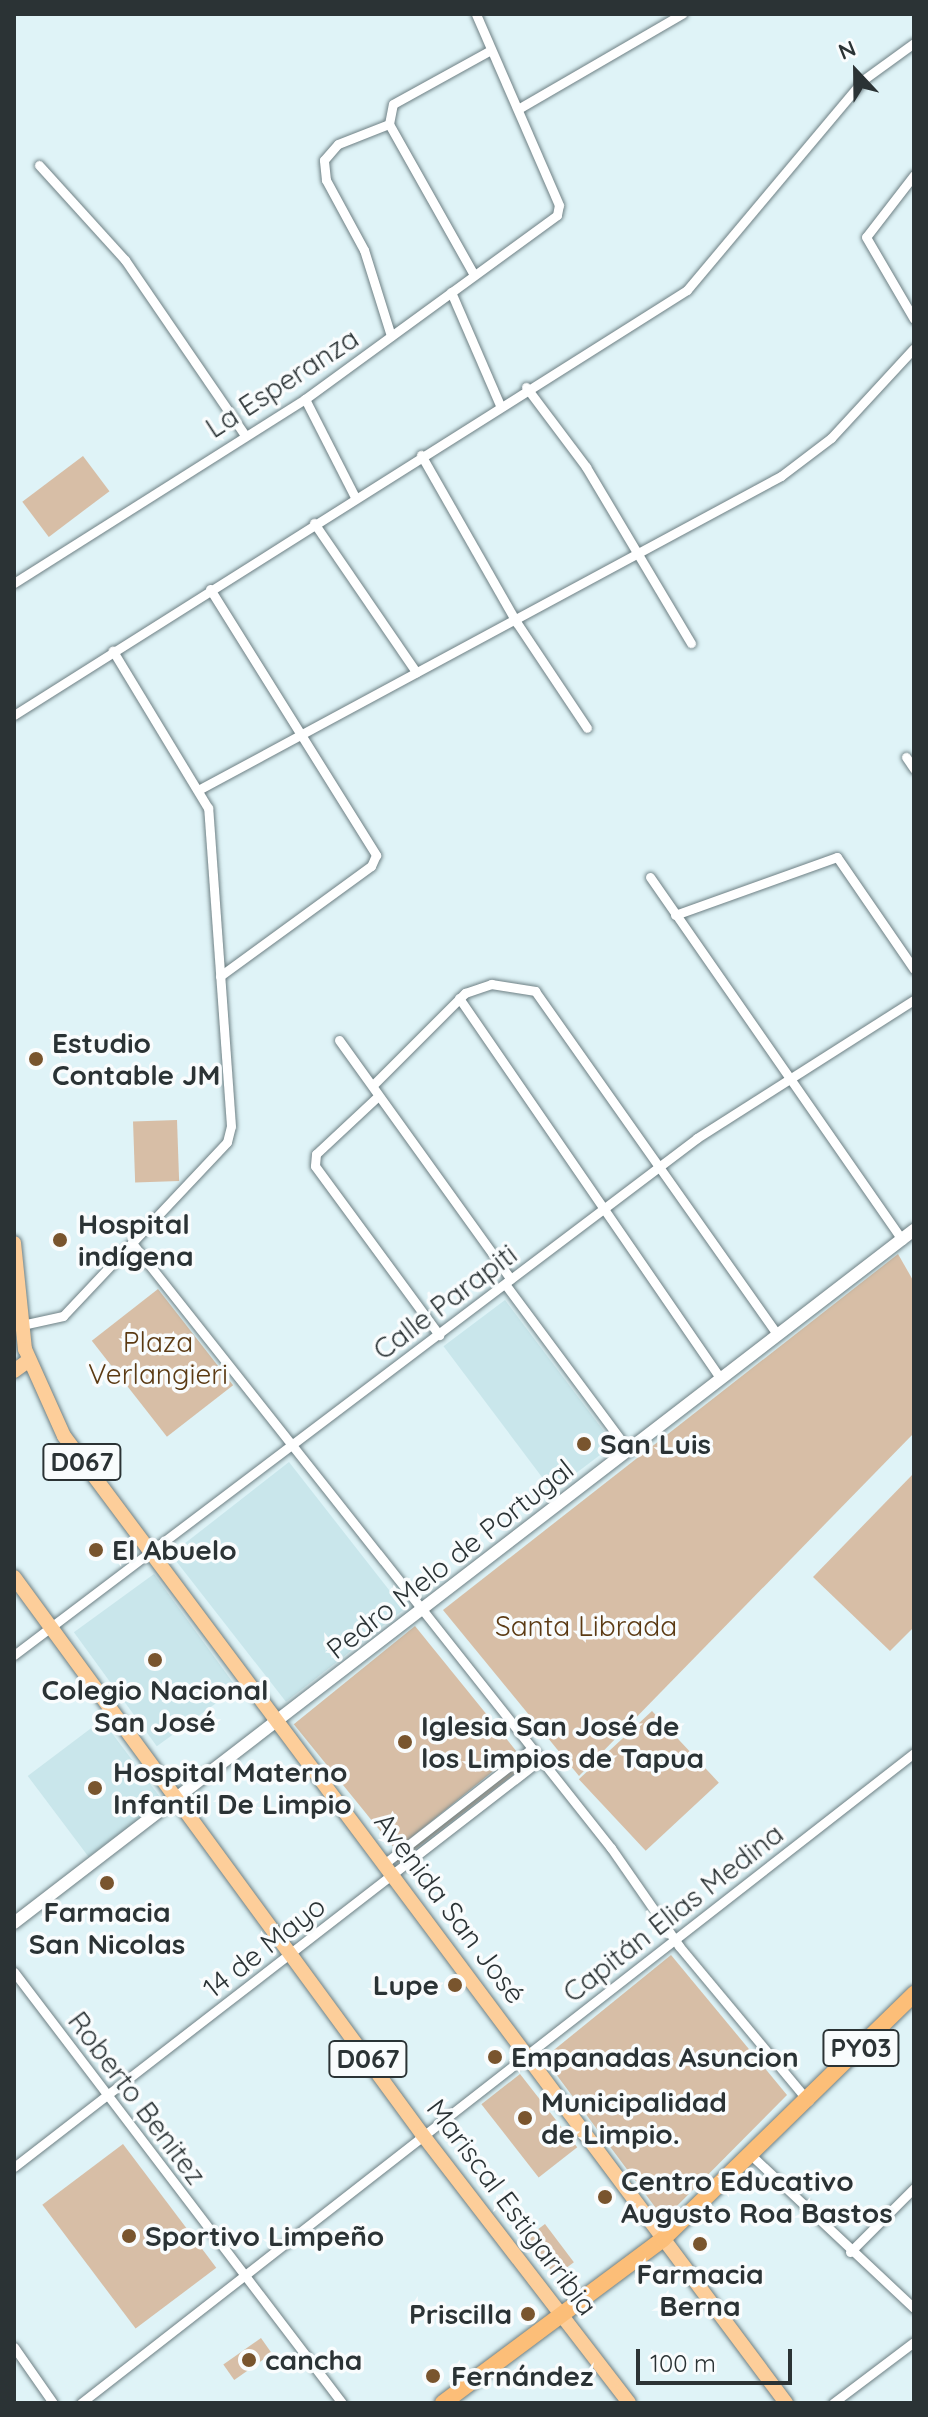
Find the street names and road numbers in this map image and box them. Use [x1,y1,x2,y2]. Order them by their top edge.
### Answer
street label: La Esperanza [199,321,365,445]
street label: Calle Parapiti [367,1237,523,1367]
road number: D067 [42,1440,122,1484]
street label: Pedro Melo de Portugal [320,1452,580,1666]
street label: Avenida San José [367,1806,533,2010]
street label: Capitán Elias Medina [556,1817,790,2009]
street label: 14 de Mayo [196,1889,332,2005]
street label: Roberto Benitez [61,2005,213,2191]
road number: PY03 [821,2026,901,2070]
road number: D067 [328,2037,408,2081]
street label: Mariscal Estigarribia [420,2092,604,2322]

